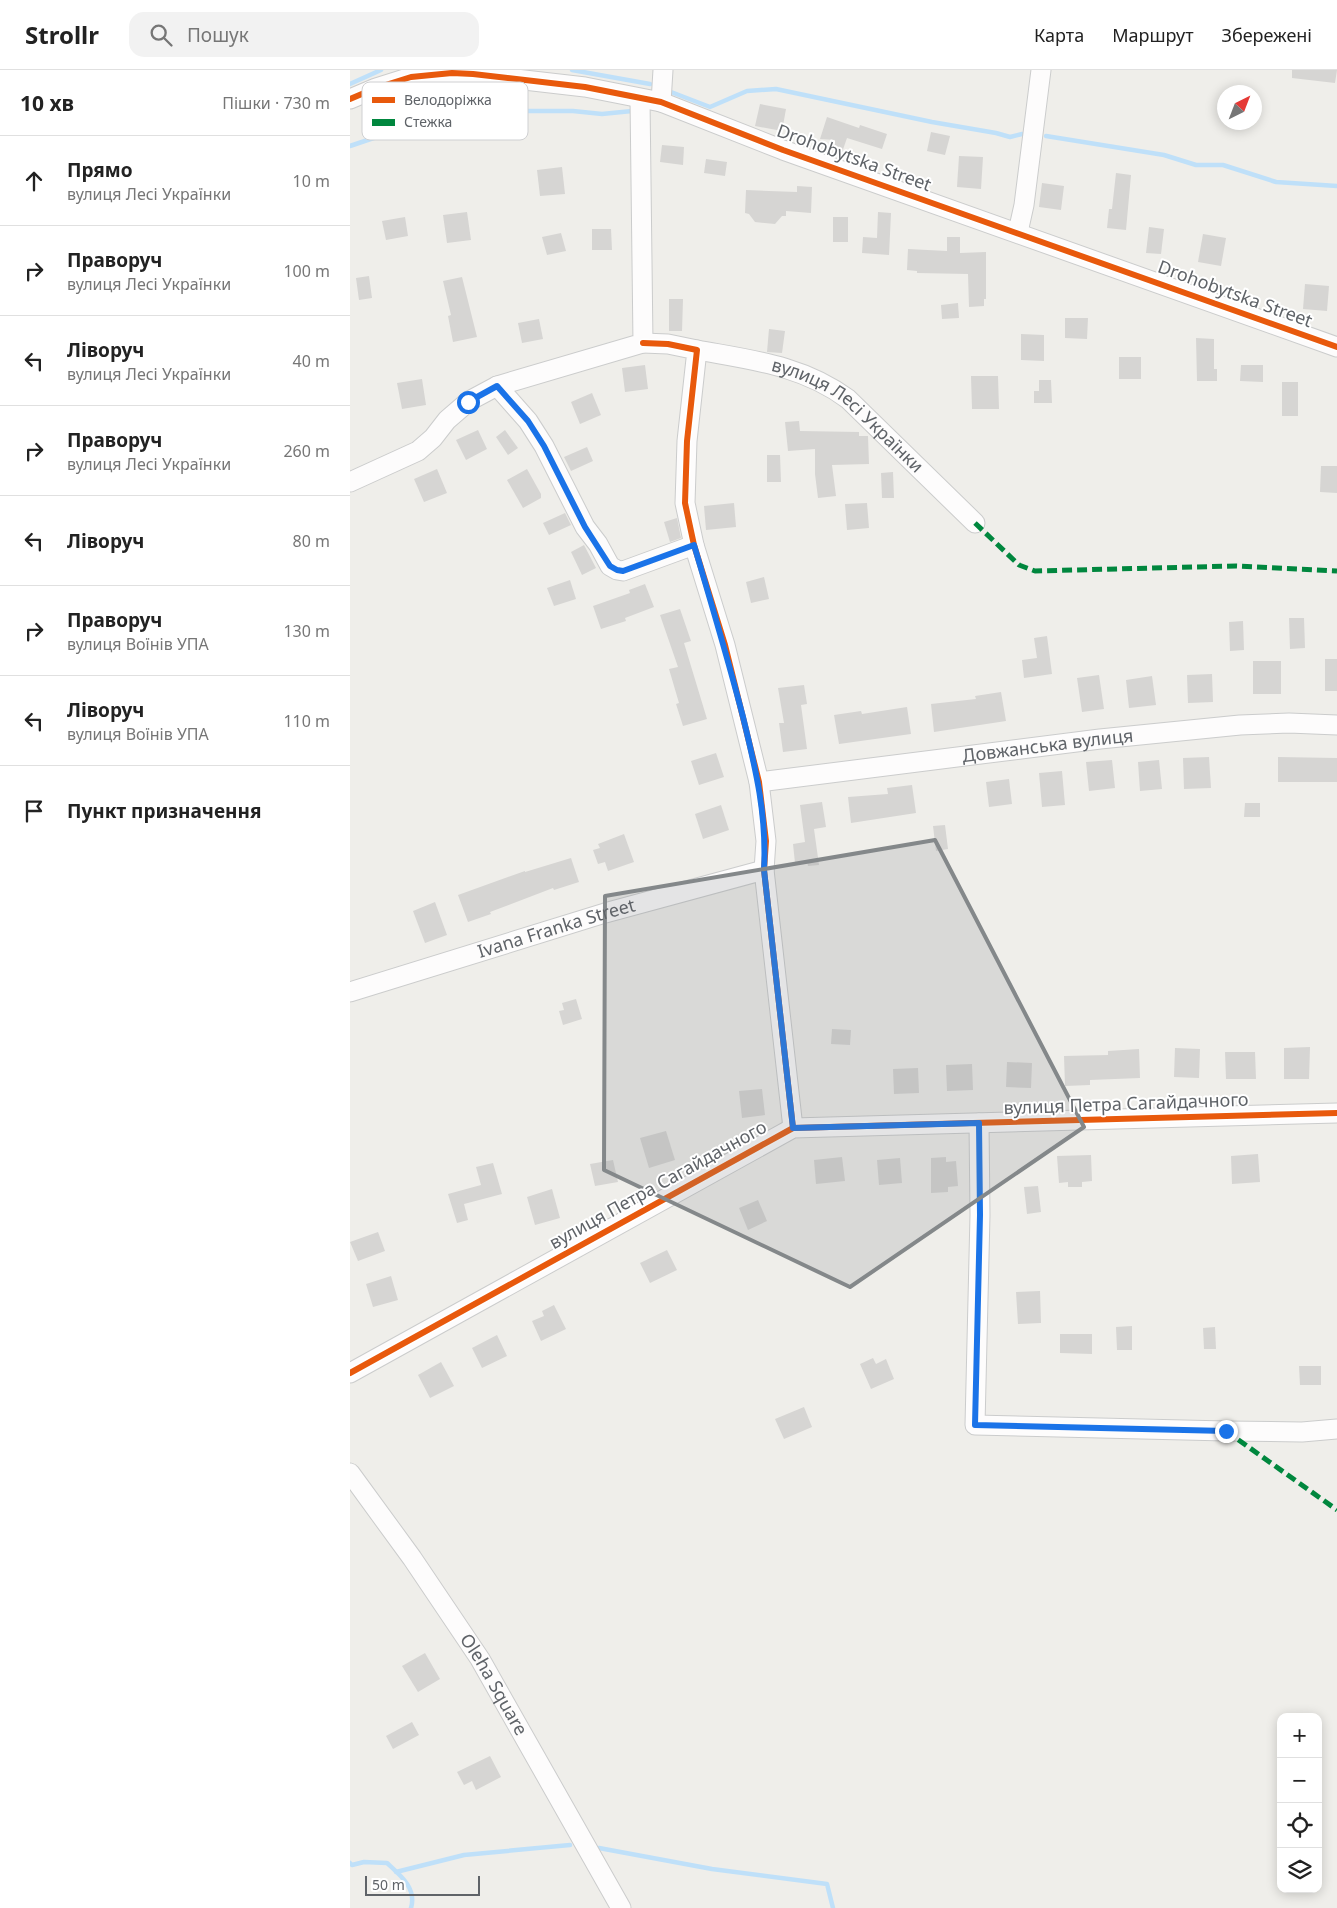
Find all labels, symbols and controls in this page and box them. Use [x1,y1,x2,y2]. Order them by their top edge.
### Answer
search box [129,12,479,57]
text: Strollr [25,18,99,51]
icon: search [147,21,175,49]
text: Пошук [187,22,249,48]
text: Карта [1034,23,1084,47]
text: Маршрут [1112,23,1194,47]
text: Збережені [1222,23,1312,47]
legend [362,82,528,140]
north arrow [1217,85,1262,130]
text: 10 хв [20,89,74,117]
text: Велодоріжка [404,90,492,109]
text: Пішки · 730 m [222,92,330,114]
text: Стежка [404,112,452,131]
street label: Drohobytska Street [774,118,935,196]
text: Прямо [67,157,133,183]
icon: ahead [20,167,48,195]
text: 10 m [293,170,330,192]
text: вулиця Лесі Українки [67,183,231,205]
text: Праворуч [67,247,162,273]
street label: Drohobytska Street [1155,254,1316,332]
icon: right [20,257,48,285]
text: 100 m [283,260,330,282]
text: вулиця Лесі Українки [67,273,231,295]
text: Ліворуч [67,337,144,363]
icon: left [20,347,48,375]
text: 40 m [293,350,330,372]
street label: вулиця Лесі Українки [769,352,929,477]
text: вулиця Лесі Українки [67,363,231,385]
route start [457,391,480,414]
text: Праворуч [67,427,162,453]
icon: right [20,437,48,465]
text: 260 m [283,440,330,462]
text: вулиця Лесі Українки [67,453,231,475]
icon: left [20,527,48,555]
text: Ліворуч [67,528,144,554]
text: 80 m [293,530,330,552]
text: Праворуч [67,607,162,633]
icon: right [20,617,48,645]
text: 130 m [283,620,330,642]
text: вулиця Воїнів УПА [67,633,209,655]
text: Ліворуч [67,697,144,723]
icon: left [20,707,48,735]
text: 110 m [283,710,330,732]
text: вулиця Воїнів УПА [67,723,209,745]
street label: Довжанська вулиця [961,723,1134,767]
icon: arrive [20,797,48,825]
text: Пункт призначення [67,798,261,824]
street label: Ivana Franka Street [474,892,638,963]
street label: вулиця Петра Сагайдачного [1003,1087,1249,1119]
street label: вулиця Петра Сагайдачного [544,1114,771,1254]
route end [1215,1420,1238,1443]
street label: Oleha Square [455,1628,534,1739]
map controls [1277,1713,1322,1893]
button: + [1277,1713,1322,1758]
button: − [1277,1758,1322,1803]
button: locate [1277,1803,1322,1848]
button: layers [1277,1848,1322,1893]
scale bar [365,1873,480,1896]
text: 50 m [372,1875,405,1894]

